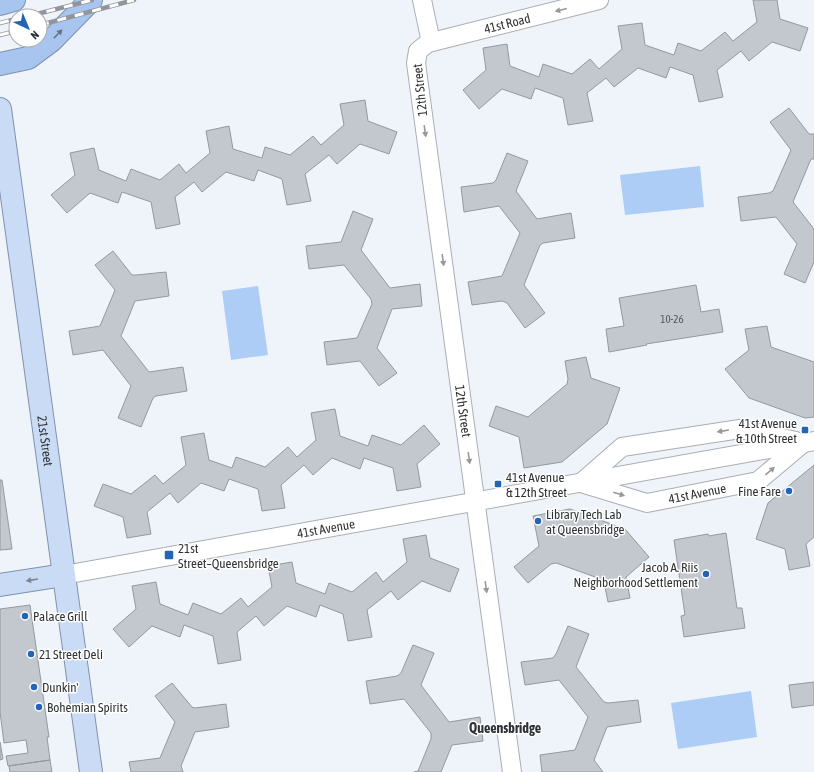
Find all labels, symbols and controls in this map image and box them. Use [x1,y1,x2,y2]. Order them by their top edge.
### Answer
one-way arrow [555,7,567,13]
north arrow [8,8,48,48]
street label: 41st Road [482,10,532,36]
text: N [28,29,41,42]
one-way arrow [53,29,63,39]
street label: 12th Street [410,63,430,117]
one-way arrow [422,125,428,137]
one-way arrow [440,254,446,266]
house number: 10-26 [660,313,684,325]
street label: 12th Street [452,384,474,438]
street label: 21st Street [35,415,56,467]
place label: 41st Avenue & 10th Street [736,416,797,446]
marker: 41st Avenue & 10th Street [800,425,810,435]
one-way arrow [717,428,729,434]
one-way arrow [466,452,472,464]
one-way arrow [764,466,775,475]
place label: 41st Avenue & 12th Street [506,470,567,500]
marker: 41st Avenue & 12th Street [493,479,503,489]
street label: 41st Avenue [667,480,727,506]
place label: Fine Fare [738,484,781,499]
marker: Fine Fare [784,486,794,496]
one-way arrow [613,492,625,498]
place label: Library Tech Lab at Queensbridge [546,507,625,537]
street label: 41st Avenue [296,516,356,541]
marker: Library Tech Lab at Queensbridge [533,516,543,526]
place label: 21st Street–Queensbridge [178,541,279,571]
marker: 21st Street–Queensbridge [163,549,175,561]
place label: Jacob A. Riis Neighborhood Settlement [574,560,698,590]
marker: Jacob A. Riis Neighborhood Settlement [701,569,711,579]
one-way arrow [26,577,38,583]
one-way arrow [483,581,489,593]
place label: Palace Grill [33,609,88,624]
marker: Palace Grill [20,611,30,621]
place label: 21 Street Deli [39,647,103,662]
marker: 21 Street Deli [26,649,36,659]
place label: Dunkin' [42,680,78,695]
marker: Dunkin' [29,682,39,692]
place label: Bohemian Spirits [47,700,128,715]
marker: Bohemian Spirits [34,702,44,712]
district label: Queensbridge [469,720,541,736]

